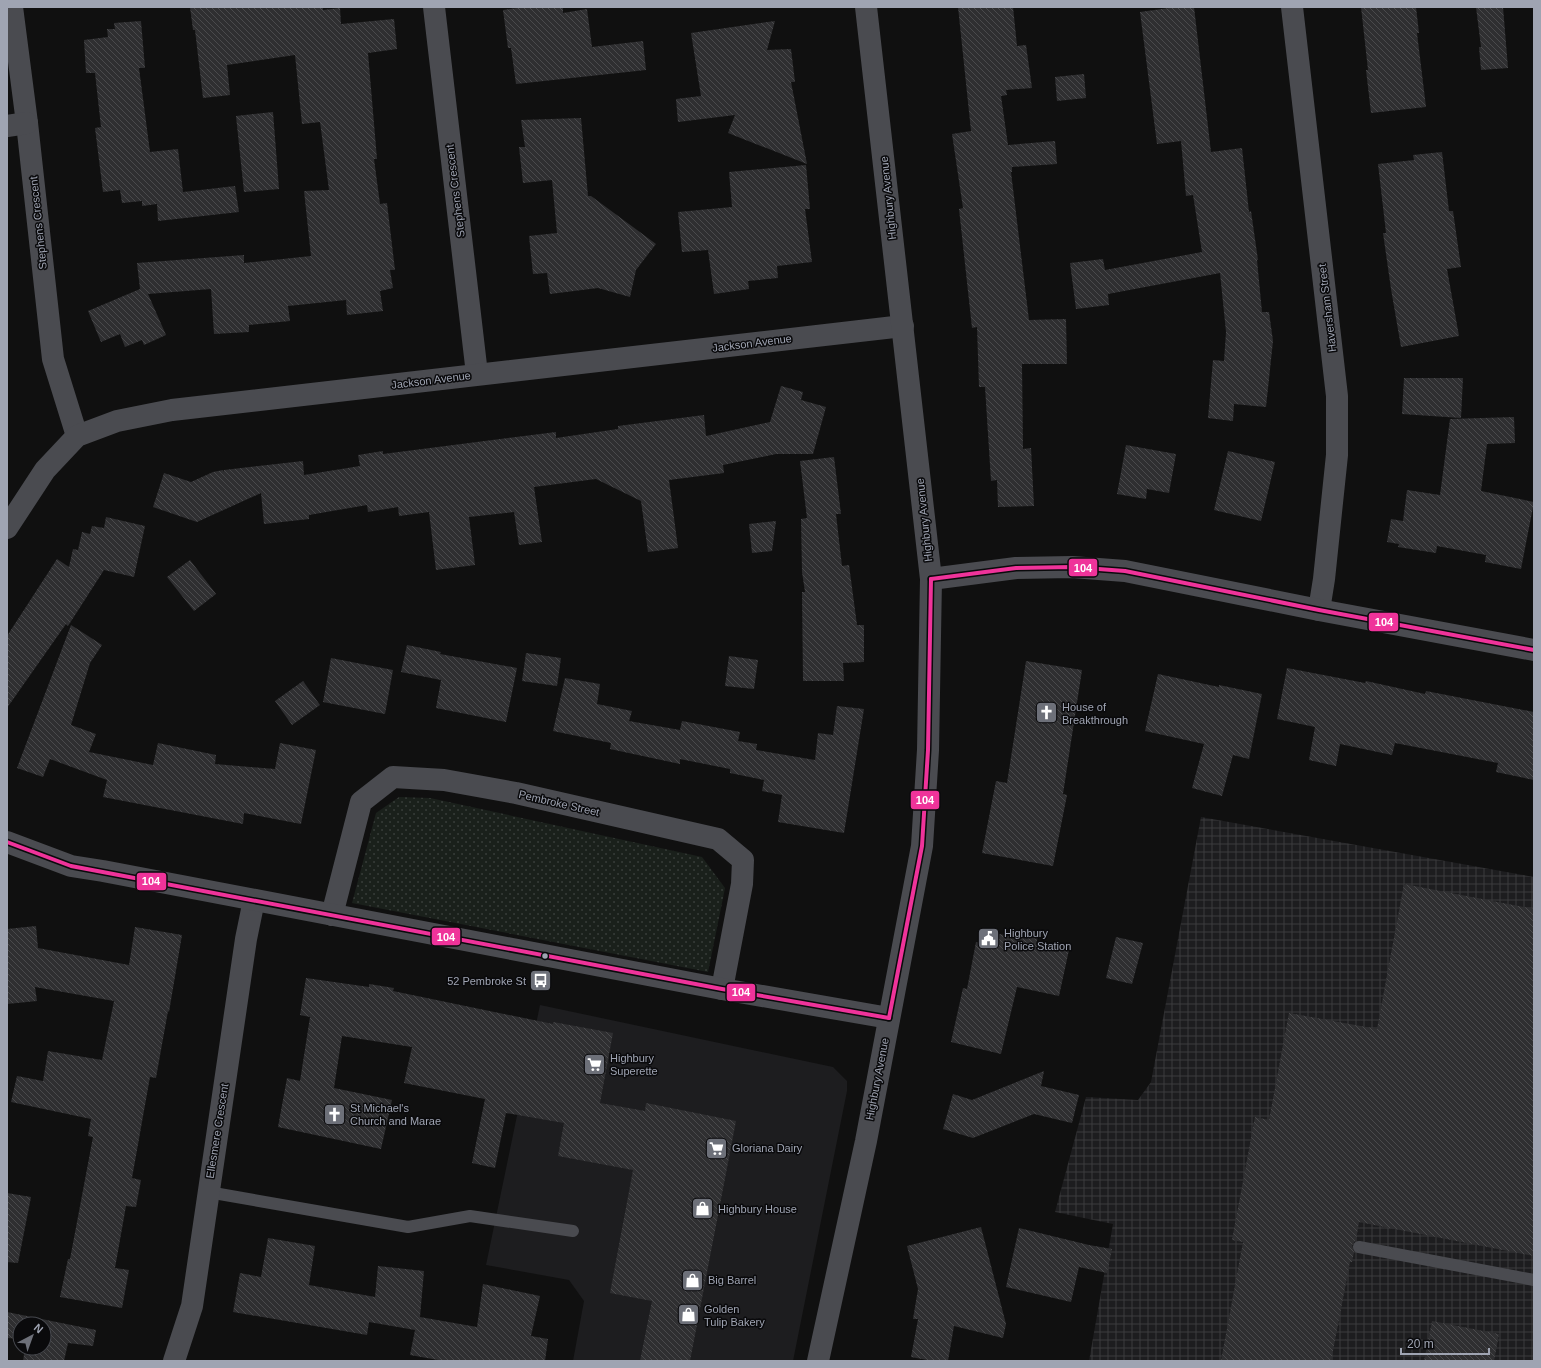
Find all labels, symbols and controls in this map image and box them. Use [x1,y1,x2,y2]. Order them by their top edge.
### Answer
street label: Stephens Crescent [443,144,467,238]
street label: Highbury Avenue [878,156,898,240]
street label: Stephens Crescent [27,176,49,270]
street label: Haversham Street [1316,263,1338,353]
street label: Jackson Avenue [712,332,792,354]
street label: Jackson Avenue [391,369,471,391]
street label: Highbury Avenue [914,478,934,562]
line badge: 104 [1068,558,1098,577]
text: 104 [1074,562,1093,574]
line badge: 104 [1368,612,1399,632]
text: 104 [1375,616,1394,628]
church icon: House of Breakthrough [1034,700,1060,726]
place label: House of Breakthrough [1062,701,1128,726]
street label: Pembroke Street [517,788,601,818]
line badge: 104 [910,790,940,810]
text: 104 [916,794,935,806]
line badge: 104 [136,872,167,891]
text: 104 [142,875,161,887]
public building icon: Highbury Police Station [976,926,1002,952]
line badge: 104 [431,927,461,946]
place label: Highbury Police Station [1004,927,1071,952]
text: 104 [437,931,456,943]
unlabelled marker [540,951,550,961]
bus stop icon: 52 Pembroke St [528,968,554,994]
place label: 52 Pembroke St [447,975,526,987]
line badge: 104 [726,983,756,1002]
text: 104 [732,986,751,998]
street label: Highbury Avenue [863,1037,891,1121]
supermarket icon: Highbury Superette [581,1051,607,1077]
place label: Highbury Superette [610,1052,658,1077]
street label: Ellesmere Crescent [204,1083,230,1179]
church icon: St Michael's Church and Marae [321,1101,347,1127]
place label: St Michael's Church and Marae [350,1102,441,1127]
supermarket icon: Gloriana Dairy [704,1135,730,1161]
place label: Gloriana Dairy [732,1142,803,1154]
shop icon: Highbury House [690,1196,716,1222]
place label: Highbury House [718,1203,797,1215]
shop icon: Big Barrel [680,1267,706,1293]
place label: Big Barrel [708,1274,756,1286]
shop icon: Golden Tulip Bakery [675,1302,701,1328]
place label: Golden Tulip Bakery [704,1303,765,1328]
north arrow [12,1316,52,1356]
text: N [32,1321,46,1336]
scale bar [1401,1330,1489,1356]
text: 20 m [1407,1337,1434,1351]

